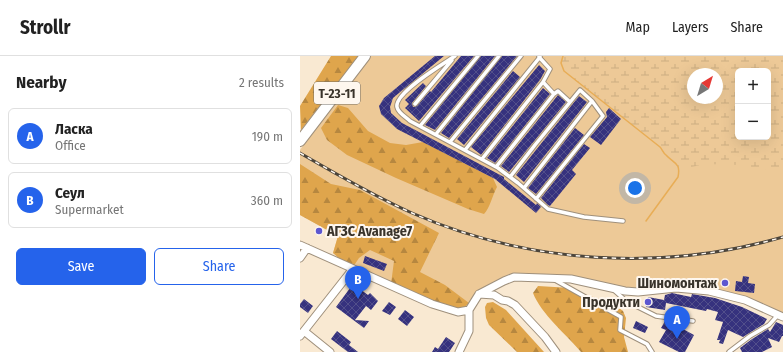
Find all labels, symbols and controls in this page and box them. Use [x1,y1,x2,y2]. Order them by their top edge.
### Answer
text: Strollr [20,16,70,39]
text: Map [626,19,650,36]
text: Layers [672,19,708,36]
text: Share [730,19,763,36]
north arrow [687,68,723,104]
map controls [735,68,771,140]
button: + [735,68,771,104]
text: Nearby [16,72,67,93]
text: 2 results [239,75,284,90]
road number: Т-23-11 [314,82,360,104]
button: − [735,104,771,140]
text: Ласка [55,120,93,138]
text: A [26,129,34,144]
text: 190 m [252,129,283,144]
text: Office [55,138,86,153]
your location [625,178,645,198]
text: Сеул [55,184,85,202]
text: B [26,193,34,208]
text: 360 m [251,193,283,208]
text: Supermarket [55,202,124,217]
place label: АГЗС Avanage7 [326,223,412,240]
marker: АГЗС Avanage7 [314,226,324,236]
button: Save [16,248,146,285]
button: Share [154,248,284,285]
pin: B [345,266,371,299]
place label: Шиномонтаж [638,275,717,292]
marker: Шиномонтаж [720,278,730,288]
place label: Продукти [582,294,640,311]
marker: Продукти [643,297,653,307]
pin: A [664,306,690,339]

